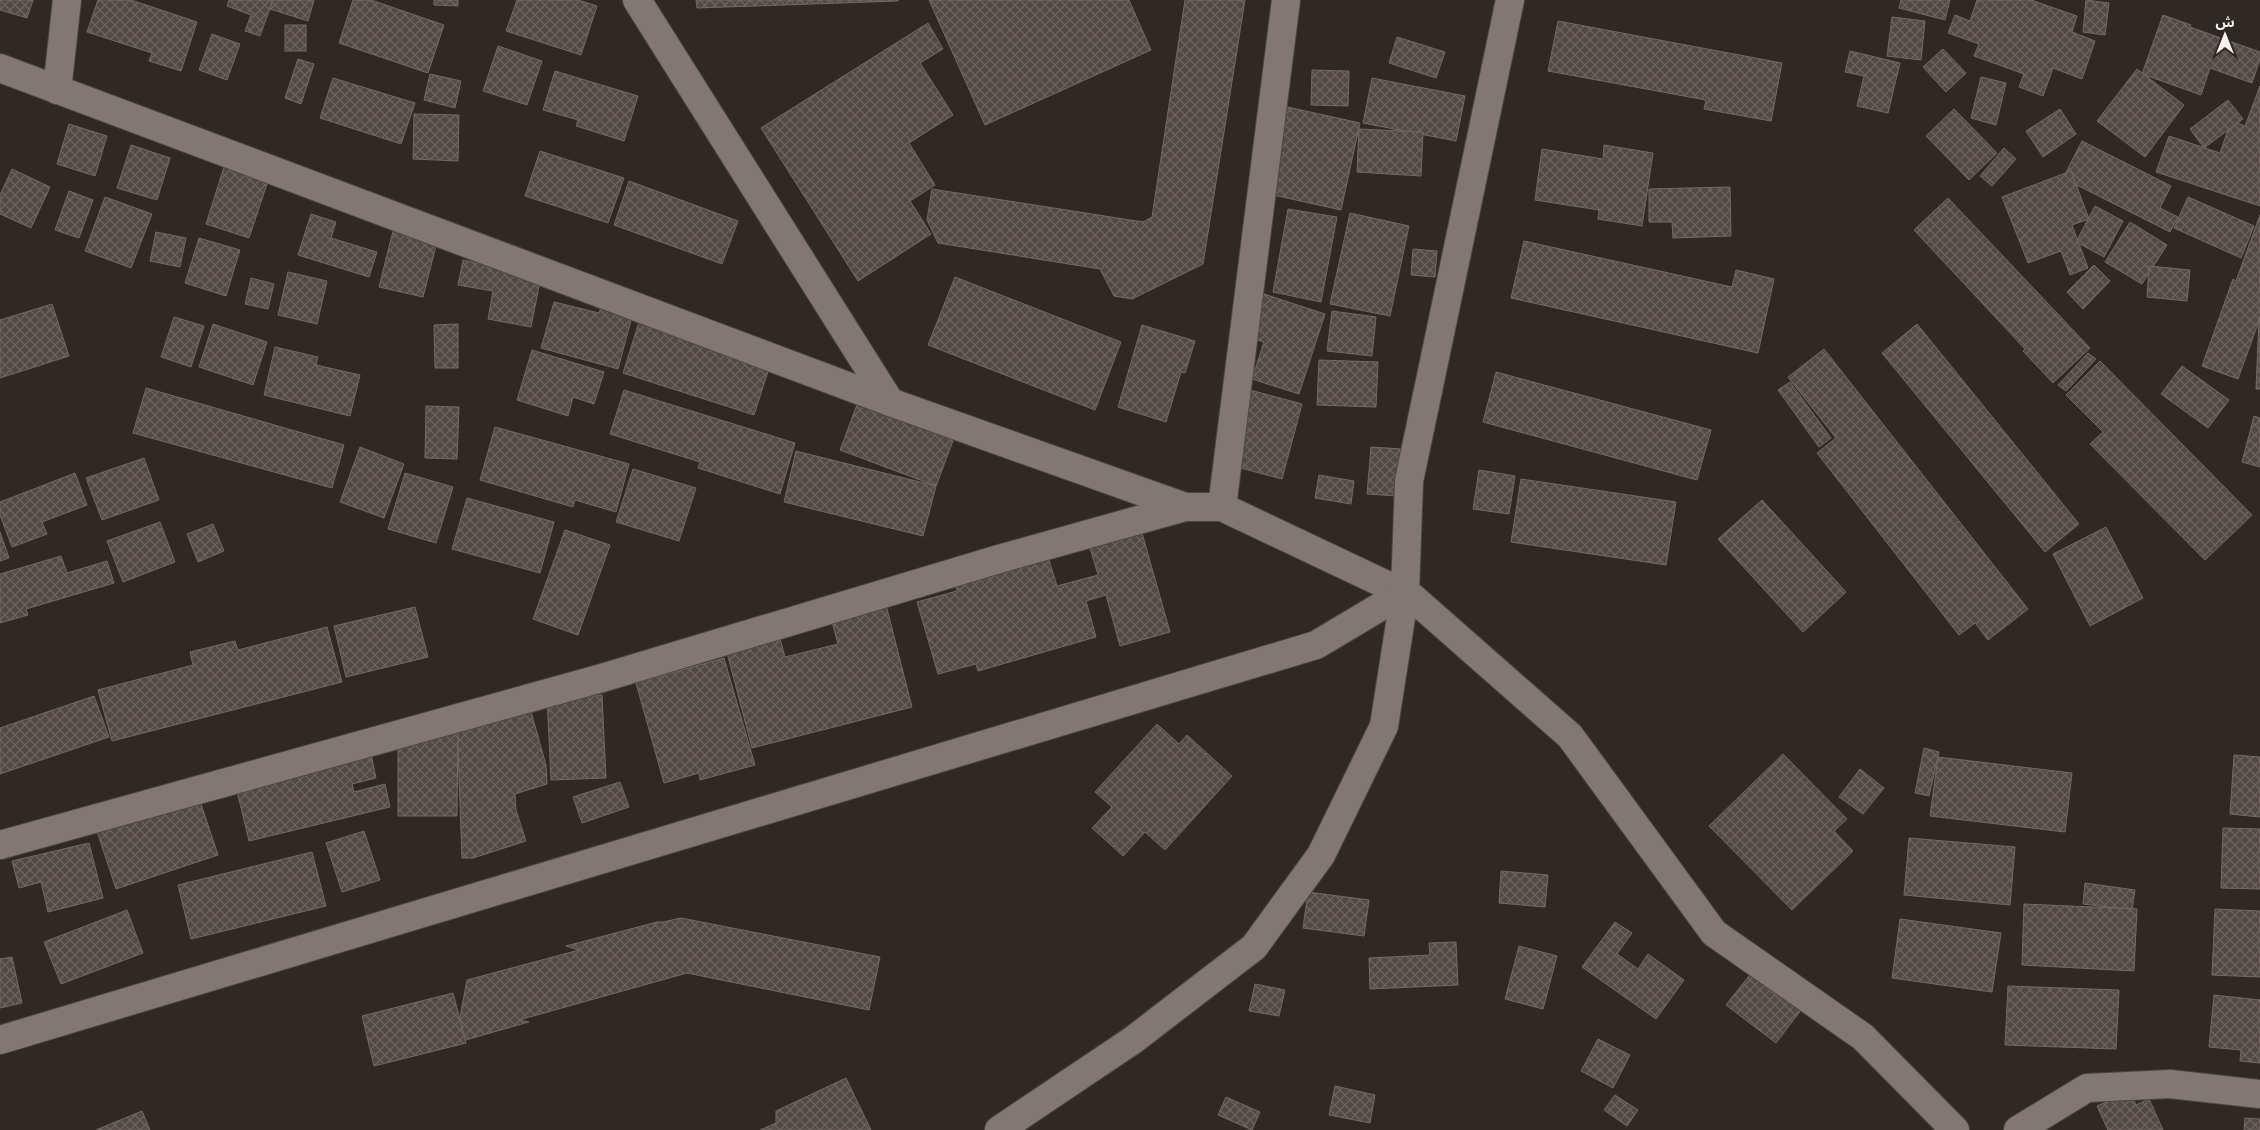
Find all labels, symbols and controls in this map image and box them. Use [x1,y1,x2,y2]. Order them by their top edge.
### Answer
north arrow [2200,10,2250,60]
text: ش [2215,11,2235,32]

